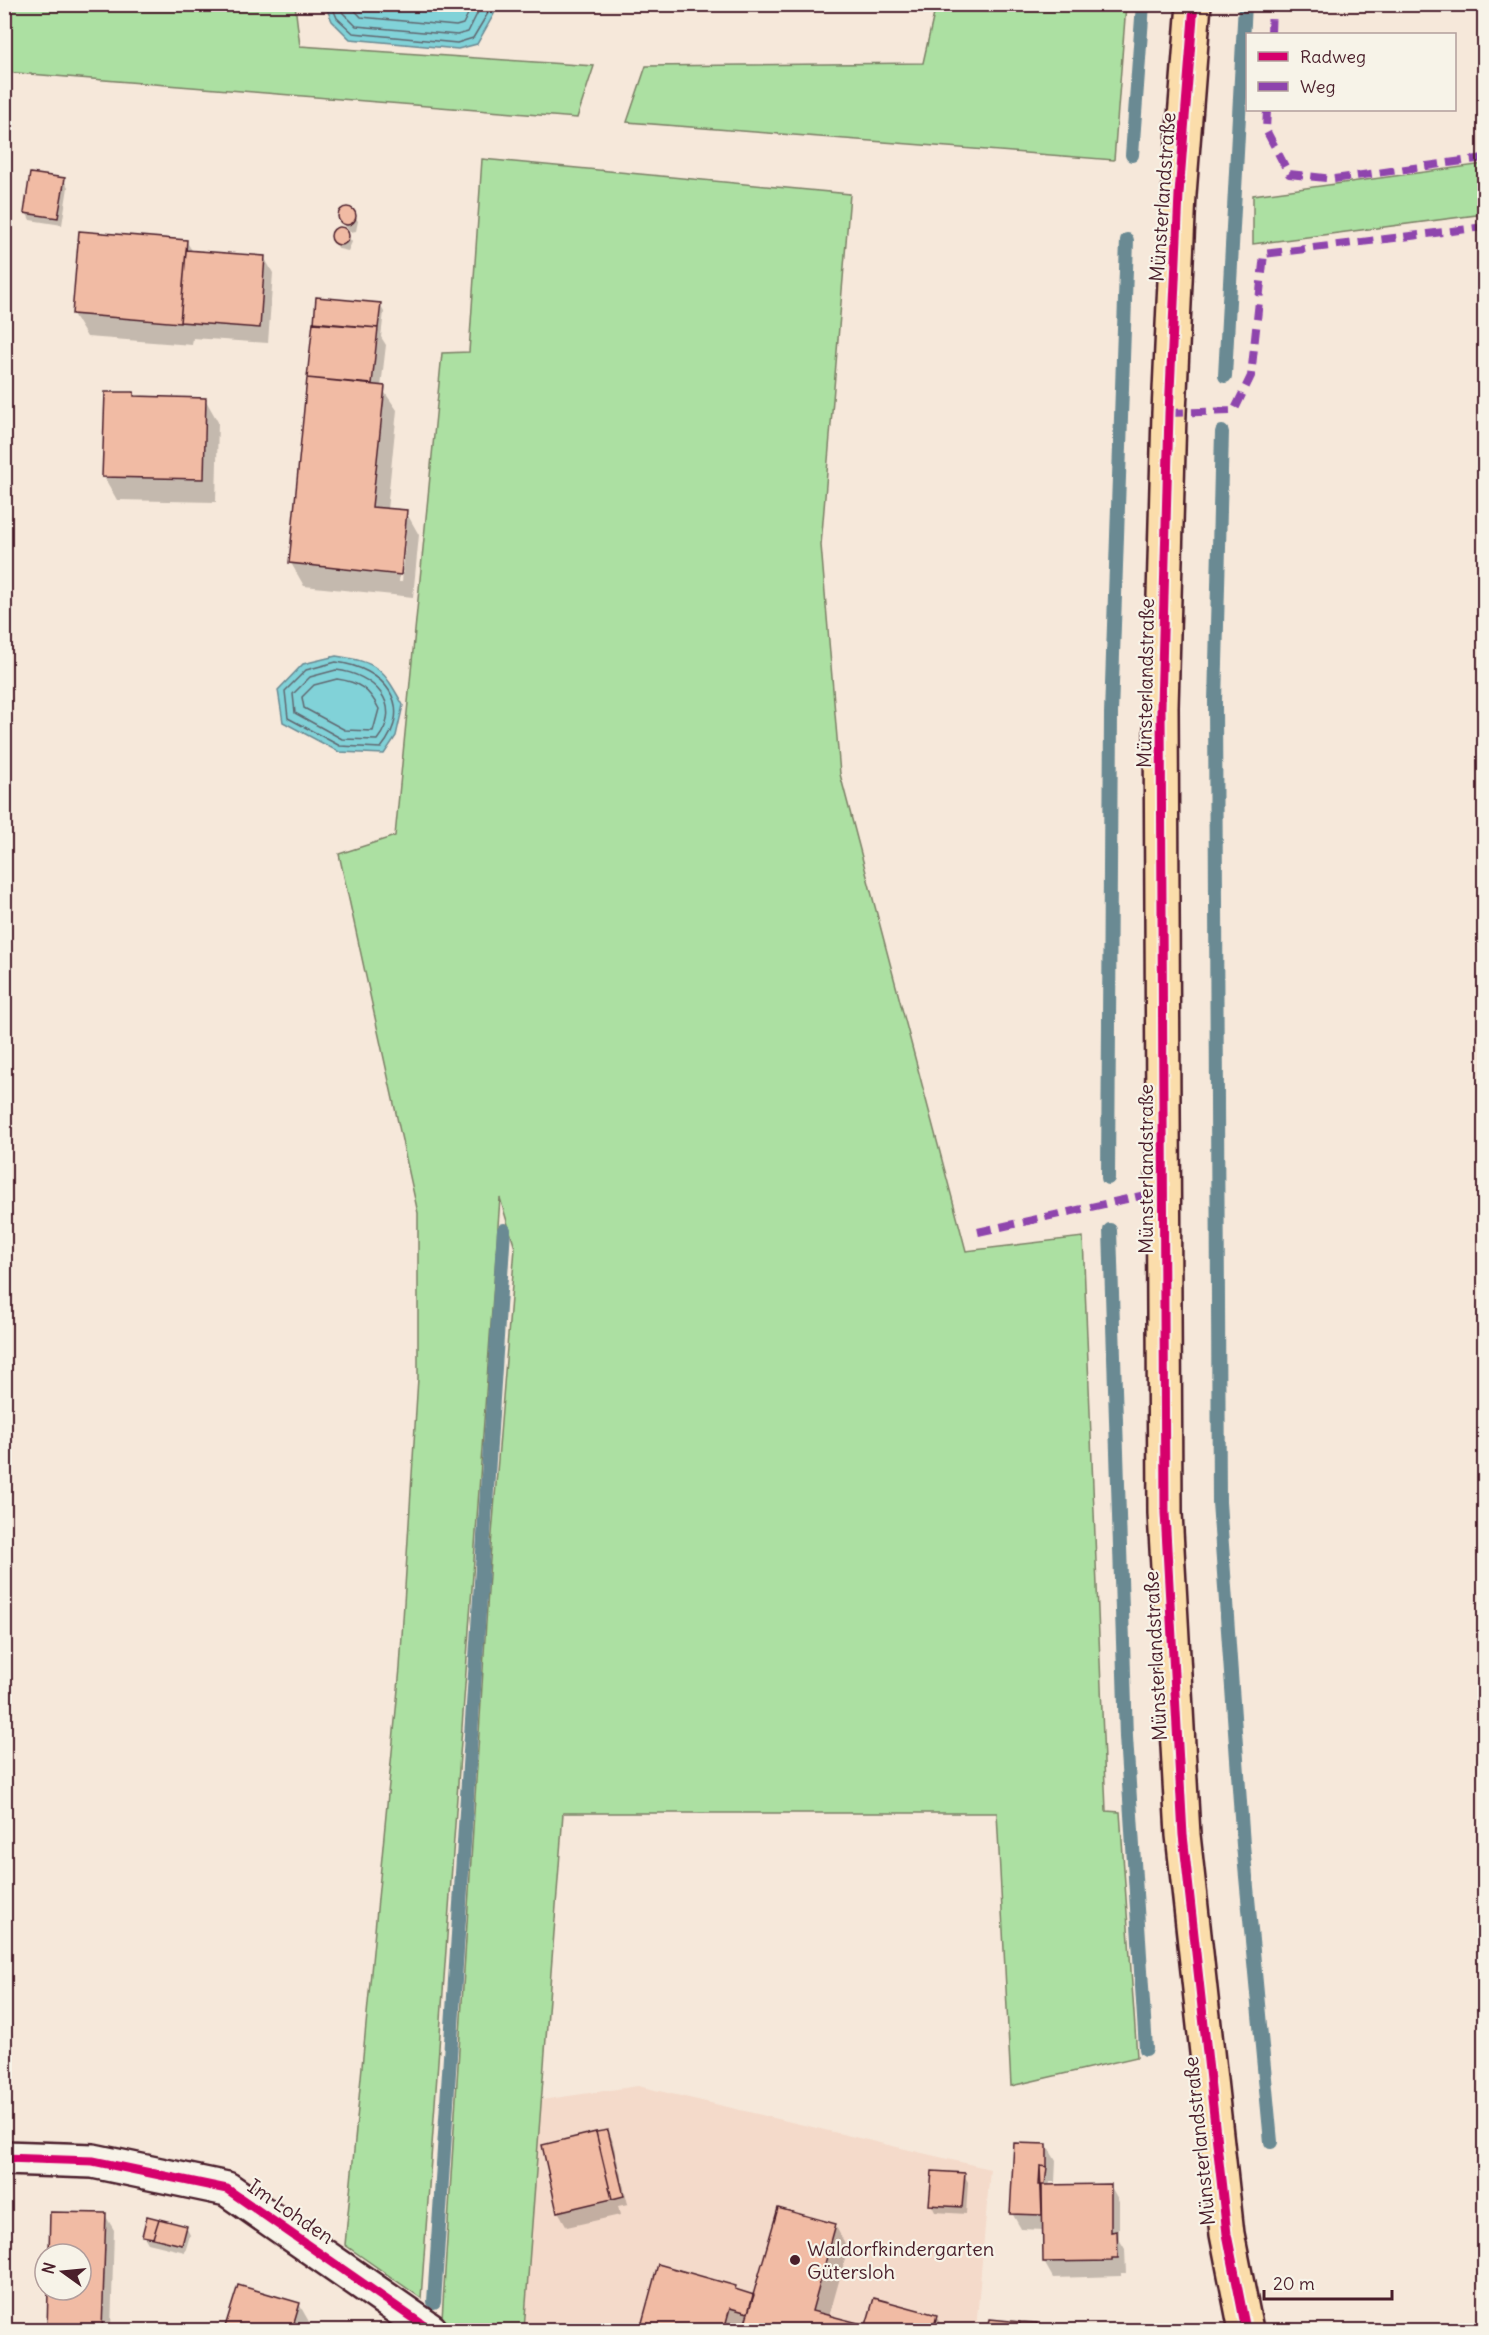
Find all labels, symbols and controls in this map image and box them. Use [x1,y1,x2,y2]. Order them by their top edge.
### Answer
legend [1246,33,1456,111]
text: Radweg [1300,45,1366,68]
text: Weg [1300,75,1335,98]
street label: Münsterlandstraße [1144,111,1180,283]
street label: Münsterlandstraße [1131,598,1159,768]
street label: Münsterlandstraße [1133,1084,1158,1254]
street label: Münsterlandstraße [1138,1570,1172,1742]
street label: Münsterlandstraße [1178,2055,1220,2227]
street label: Im Lohden [243,2173,339,2249]
place label: Waldorfkindergarten Gütersloh [807,2236,994,2284]
north arrow [33,2242,93,2302]
marker: Waldorfkindergarten Gütersloh [788,2253,802,2267]
text: N [37,2260,60,2276]
scale bar [1264,2263,1392,2301]
text: 20 m [1273,2272,1315,2295]

